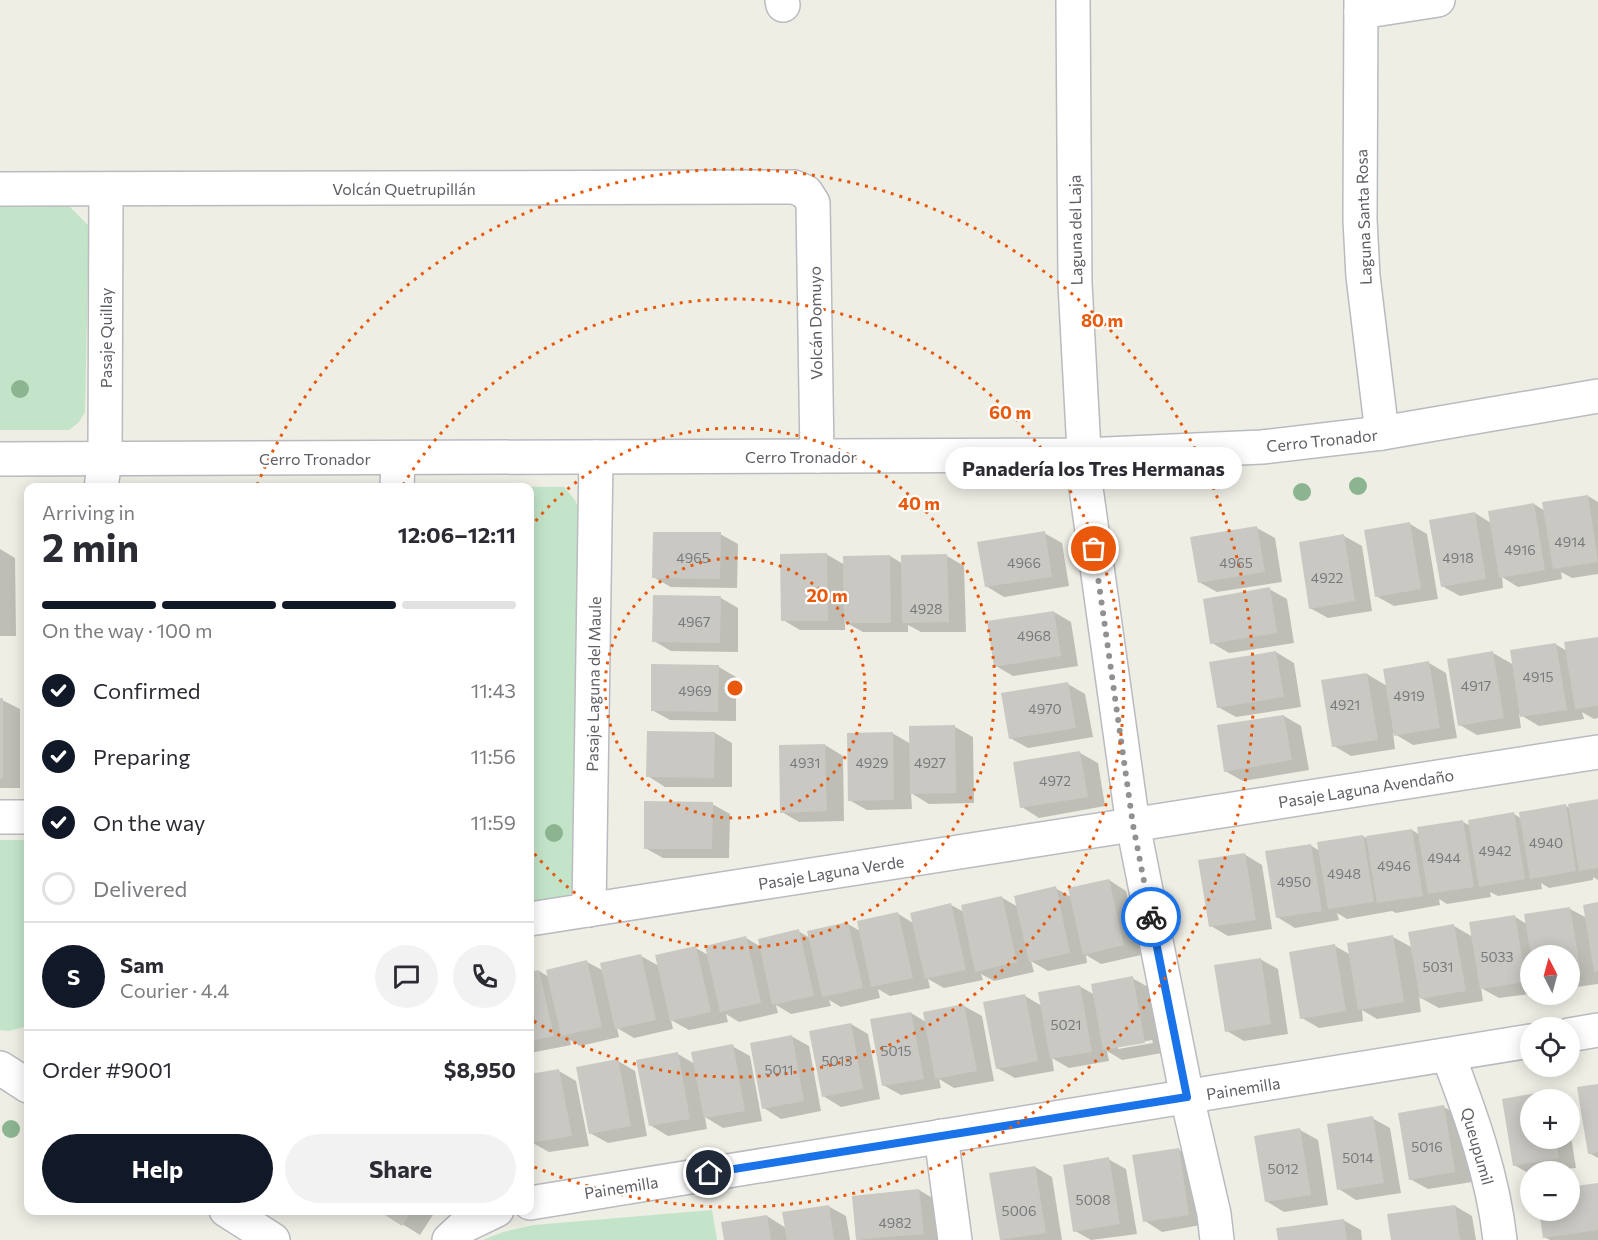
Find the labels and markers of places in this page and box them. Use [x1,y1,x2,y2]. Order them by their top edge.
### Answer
callout: Panadería los Tres Hermanas [946,447,1242,489]
pin [1068,523,1119,574]
centre of rings [725,678,745,698]
pin [683,1147,734,1198]

